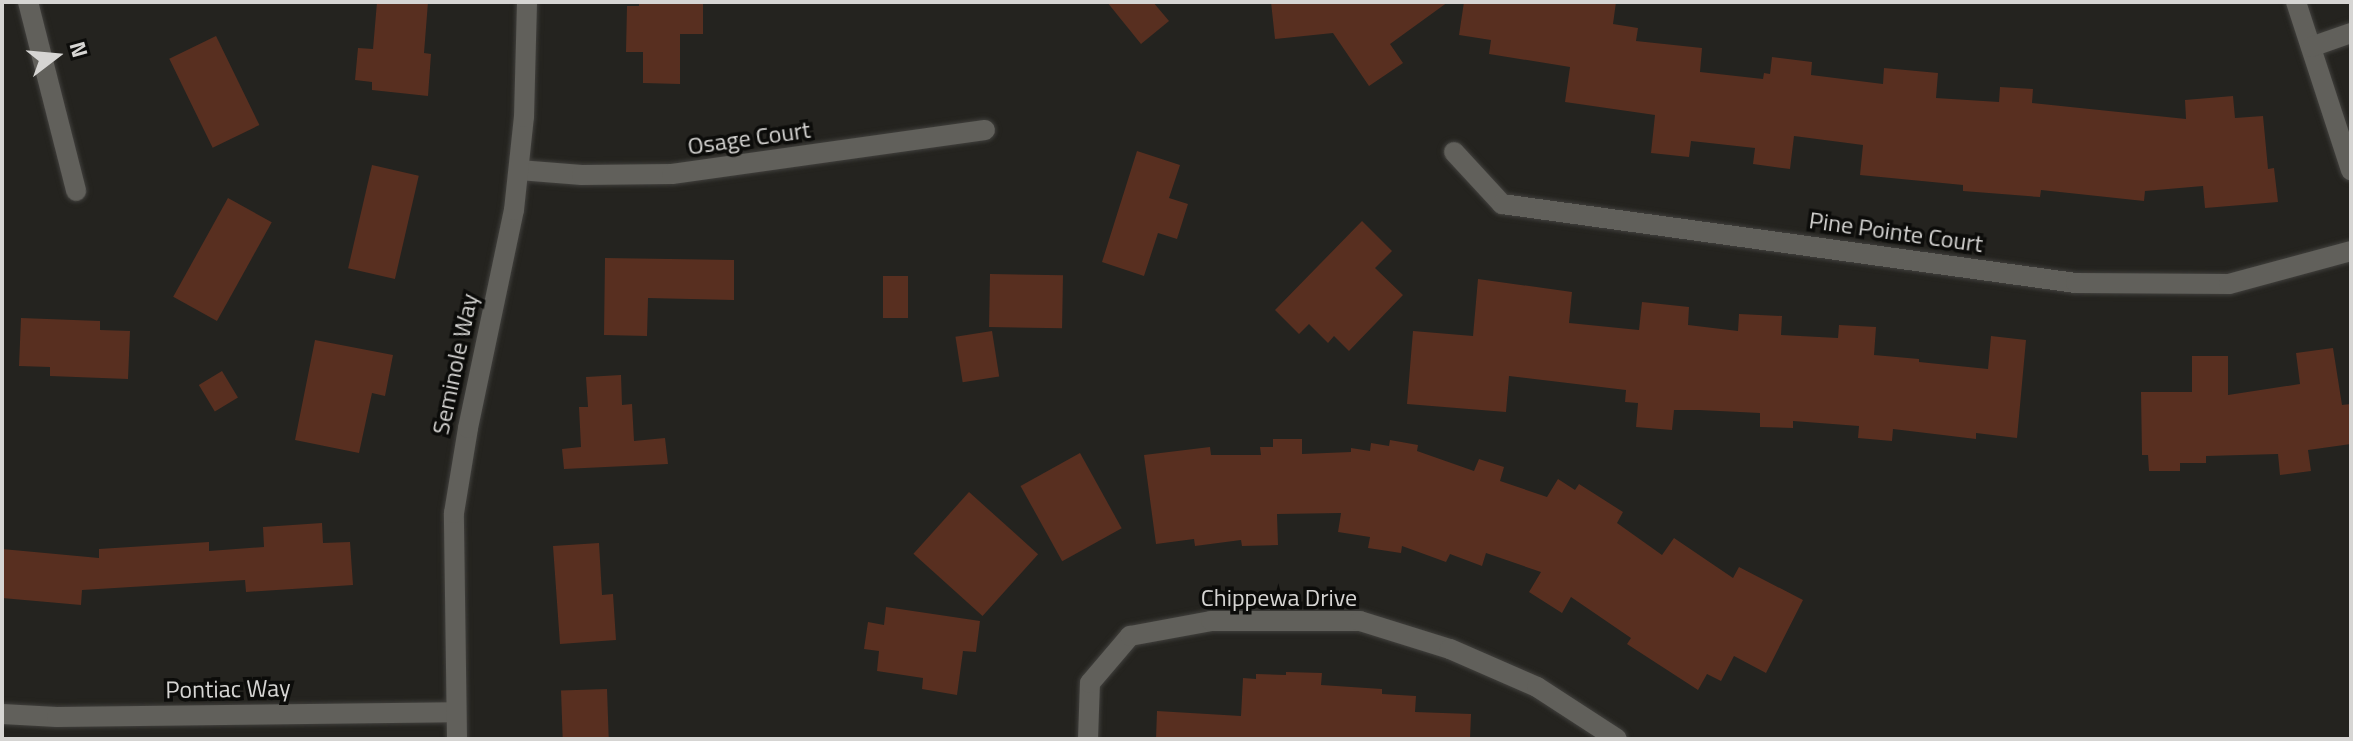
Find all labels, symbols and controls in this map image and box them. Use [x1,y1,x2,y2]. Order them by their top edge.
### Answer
north arrow [16,16,96,96]
text: N [61,37,98,61]
street label: Osage Court [686,115,812,161]
street label: Pine Pointe Court [1807,206,1985,258]
street label: Seminole Way [426,291,484,437]
street label: Chippewa Drive [1201,584,1357,612]
street label: Pontiac Way [165,674,291,704]

